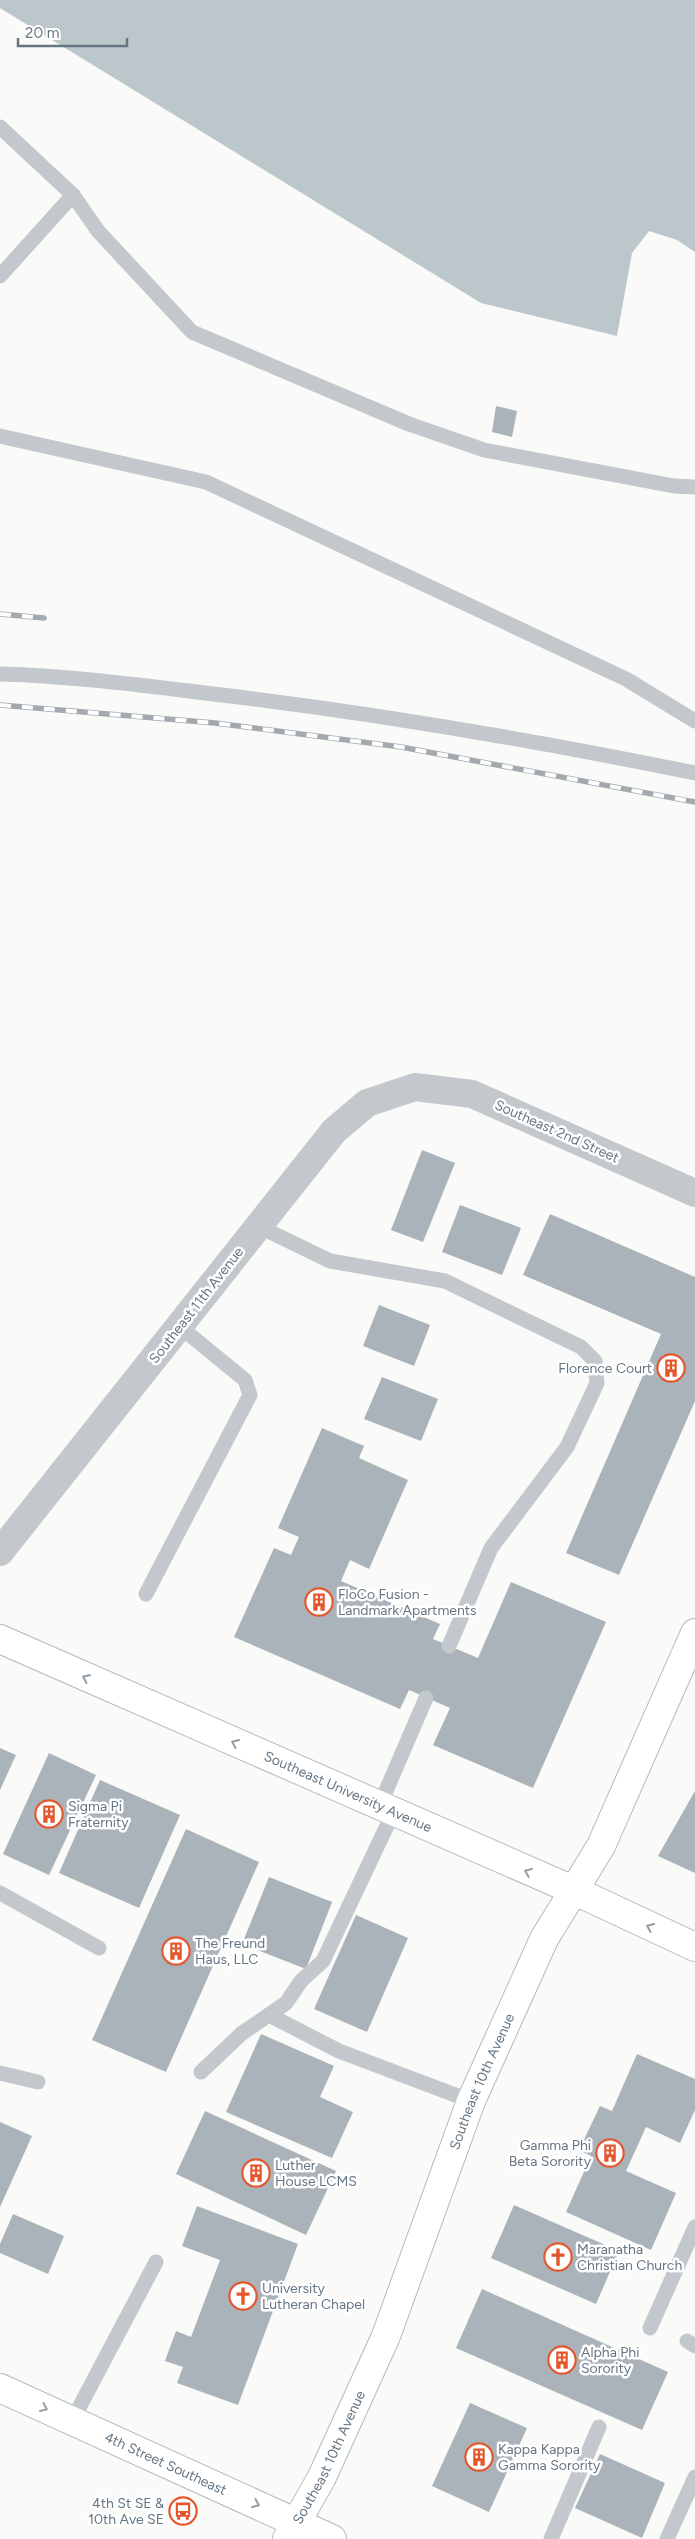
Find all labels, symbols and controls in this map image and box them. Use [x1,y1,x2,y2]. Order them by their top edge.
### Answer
scale bar [18,15,126,47]
text: 20 m [25,24,59,42]
street label: Southeast 2nd Street [492,1096,622,1167]
street label: Southeast 11th Avenue [146,1243,247,1367]
building icon: Florence Court [656,1353,686,1383]
place label: Florence Court [558,1360,652,1377]
place label: FloCo Fusion - Landmark Apartments [338,1586,477,1619]
building icon: FloCo Fusion - Landmark Apartments [304,1587,334,1617]
one-way arrow [82,1673,91,1684]
one-way arrow [231,1739,240,1750]
street label: Southeast University Avenue [261,1748,435,1836]
place label: Sigma Pi Fraternity [68,1798,129,1831]
building icon: Sigma Pi Fraternity [34,1799,64,1829]
one-way arrow [524,1867,533,1878]
one-way arrow [646,1923,655,1933]
place label: The Freund Haus, LLC [195,1935,265,1968]
building icon: The Freund Haus, LLC [161,1936,191,1966]
street label: Southeast 10th Avenue [446,2011,519,2152]
place label: Gamma Phi Beta Sorority [509,2137,592,2170]
building icon: Gamma Phi Beta Sorority [595,2138,625,2168]
place label: Luther House LCMS [275,2157,357,2190]
building icon: Luther House LCMS [241,2158,271,2188]
place label: Maranatha Christian Church [577,2241,682,2274]
church icon: Maranatha Christian Church [543,2242,573,2272]
place label: University Lutheran Chapel [262,2280,365,2313]
church icon: University Lutheran Chapel [228,2281,258,2311]
place label: Alpha Phi Sorority [581,2344,639,2377]
building icon: Alpha Phi Sorority [547,2345,577,2375]
street label: Southeast 10th Avenue [289,2388,369,2527]
one-way arrow [39,2402,48,2413]
street label: 4th Street Southeast [102,2429,229,2499]
place label: Kappa Kappa Gamma Sorority [498,2441,601,2474]
building icon: Kappa Kappa Gamma Sorority [464,2442,494,2472]
place label: 4th St SE & 10th Ave SE [88,2495,164,2528]
bus stop icon: 4th St SE & 10th Ave SE [168,2496,198,2526]
one-way arrow [251,2498,260,2509]

